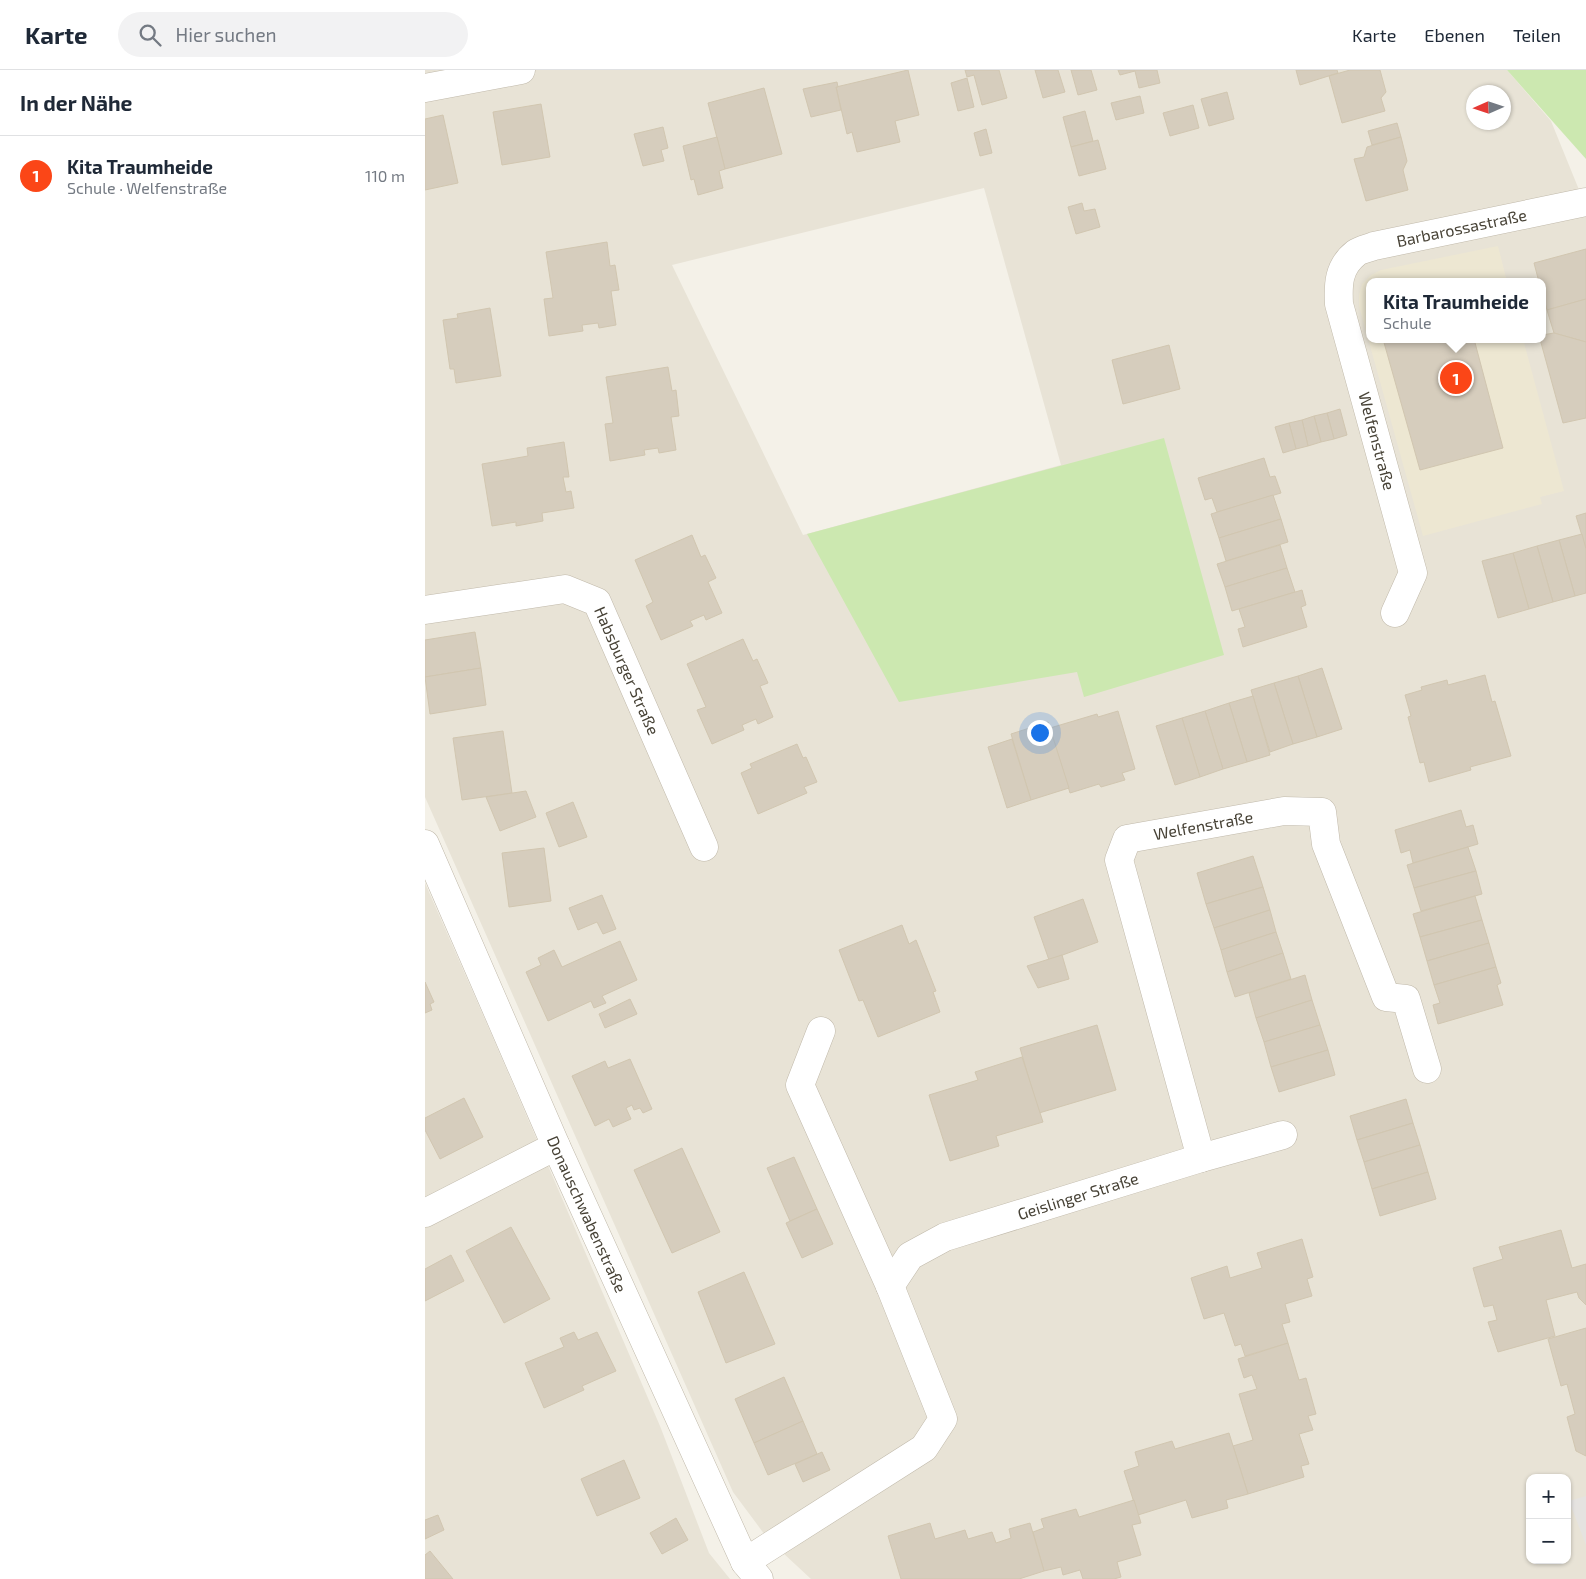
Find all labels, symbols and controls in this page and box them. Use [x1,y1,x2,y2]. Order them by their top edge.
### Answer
search box [118,12,468,57]
text: Karte [25,20,88,49]
icon: search [136,21,164,49]
text: Hier suchen [176,23,277,46]
text: Karte [1352,24,1396,46]
text: Ebenen [1424,24,1485,46]
text: Teilen [1513,24,1561,46]
north arrow [1466,85,1511,130]
text: In der Nähe [20,90,132,115]
text: Kita Traumheide [67,155,213,178]
text: 1 [33,166,39,185]
text: 110 m [365,166,405,185]
text: Schule · Welfenstraße [67,178,227,197]
street label: Barbarossastraße [1395,205,1528,250]
popup [1366,278,1546,343]
text: Kita Traumheide [1383,290,1529,313]
text: Schule [1383,313,1432,332]
pin: 1 [1440,359,1472,397]
street label: Welfenstraße [1355,390,1400,492]
street label: Habsburger Straße [591,603,664,738]
your location [1027,720,1053,746]
street label: Welfenstraße [1152,807,1254,843]
street label: Donauschwabenstraße [544,1133,631,1295]
street label: Geislinger Straße [1015,1168,1141,1223]
map controls [1526,1474,1571,1564]
button: + [1526,1474,1571,1519]
button: − [1526,1519,1571,1564]

